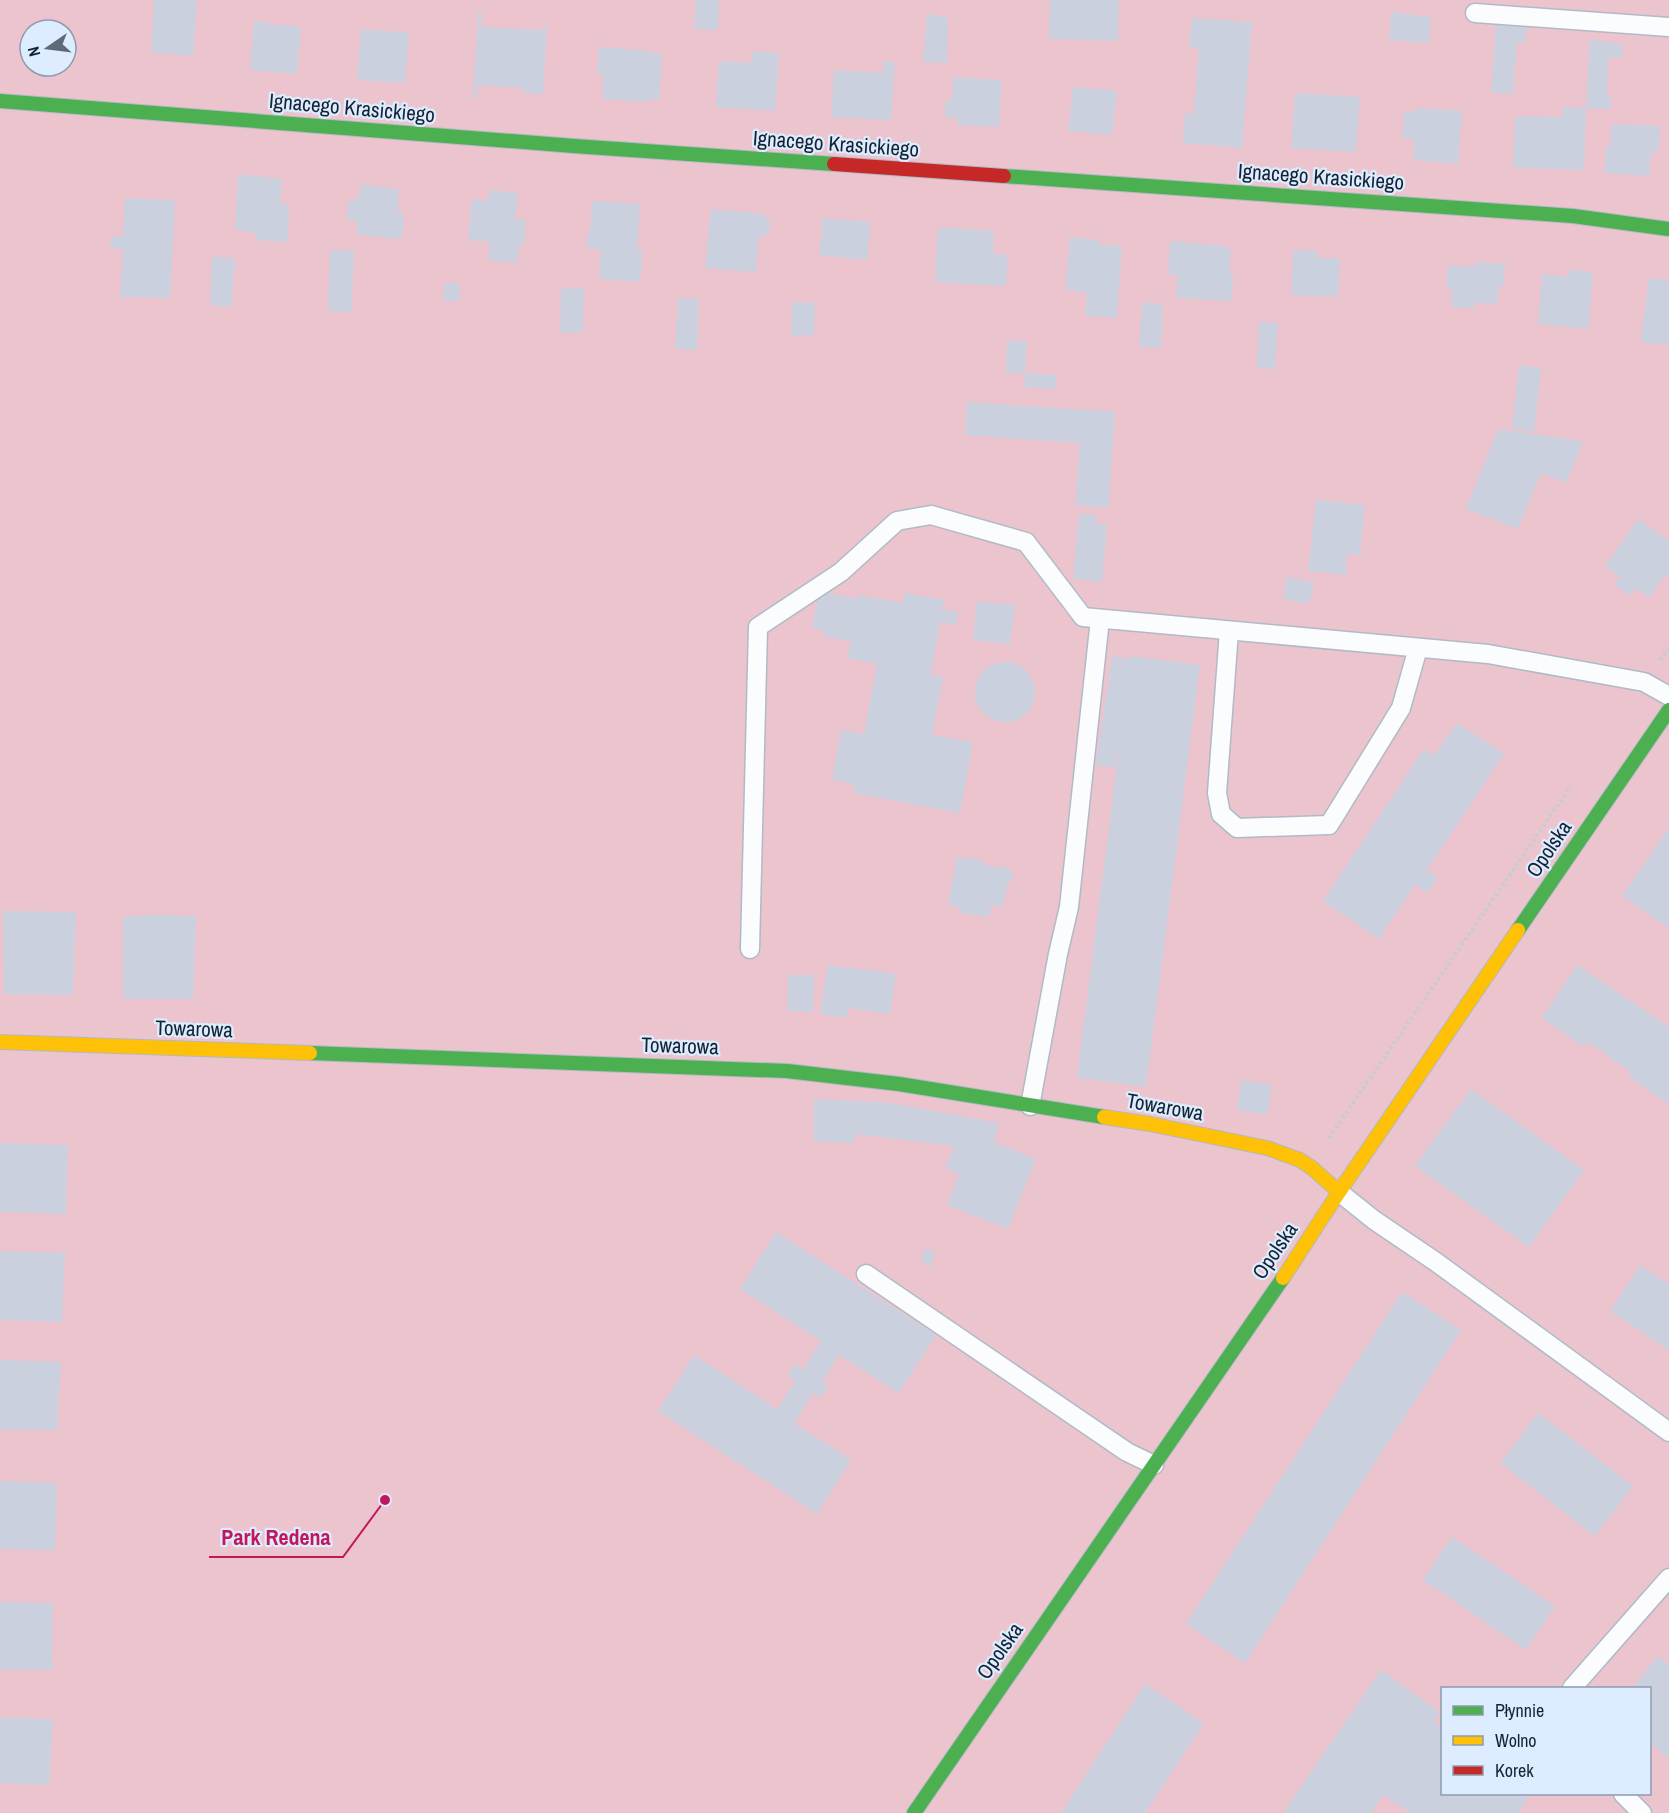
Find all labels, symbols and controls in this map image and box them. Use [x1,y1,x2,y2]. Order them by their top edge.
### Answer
north arrow [18,18,78,78]
text: N [22,44,45,59]
street label: Ignacego Krasickiego [268,86,436,129]
street label: Ignacego Krasickiego [752,123,920,164]
street label: Ignacego Krasickiego [1237,156,1405,197]
street label: Opolska [1519,814,1579,883]
street label: Towarowa [155,1013,234,1044]
street label: Towarowa [641,1030,720,1061]
street label: Towarowa [1124,1085,1206,1128]
street label: Opolska [1245,1216,1305,1285]
callout: Park Redena [209,1517,343,1557]
text: Park Redena [221,1522,331,1552]
street label: Opolska [970,1616,1030,1685]
legend [1441,1687,1651,1795]
text: Płynnie [1495,1698,1544,1723]
text: Wolno [1495,1728,1537,1753]
text: Korek [1495,1758,1534,1783]

